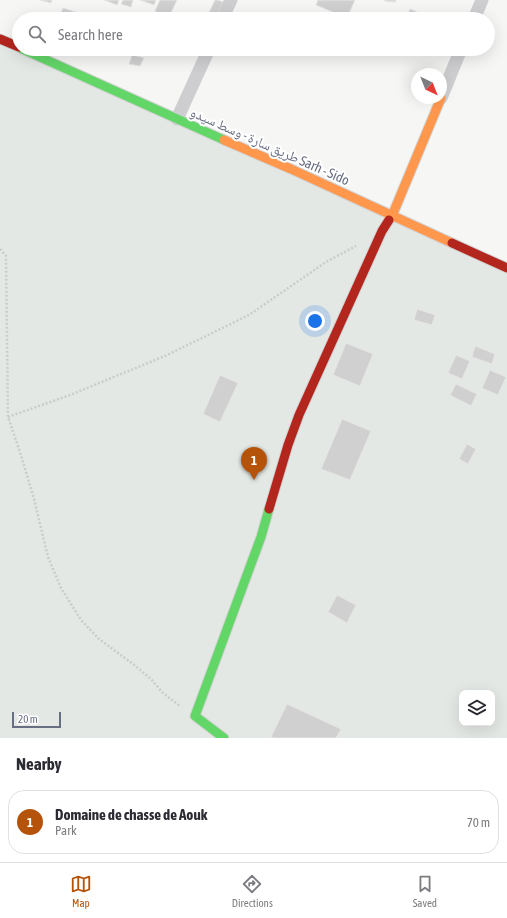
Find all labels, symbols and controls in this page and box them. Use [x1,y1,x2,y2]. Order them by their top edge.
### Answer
search box [12,12,495,56]
icon: search [26,23,48,45]
text: Search here [58,26,123,43]
north arrow [411,68,447,104]
street label: طريق سارة - وسط سيدو Sarh - Sido [187,104,352,190]
your location [305,311,325,331]
pin: 1 [241,447,267,480]
map controls [459,690,495,726]
button: layers [459,690,495,726]
scale bar [12,710,61,729]
text: 20 m [18,713,38,725]
text: Nearby [16,754,62,774]
text: Domaine de chasse de Aouk [55,806,207,823]
text: 1 [27,815,33,830]
text: 70 m [467,815,490,830]
text: Park [55,823,77,838]
tab: Map [70,873,92,909]
tab: Directions [232,873,273,909]
tab: Saved [413,873,437,909]

